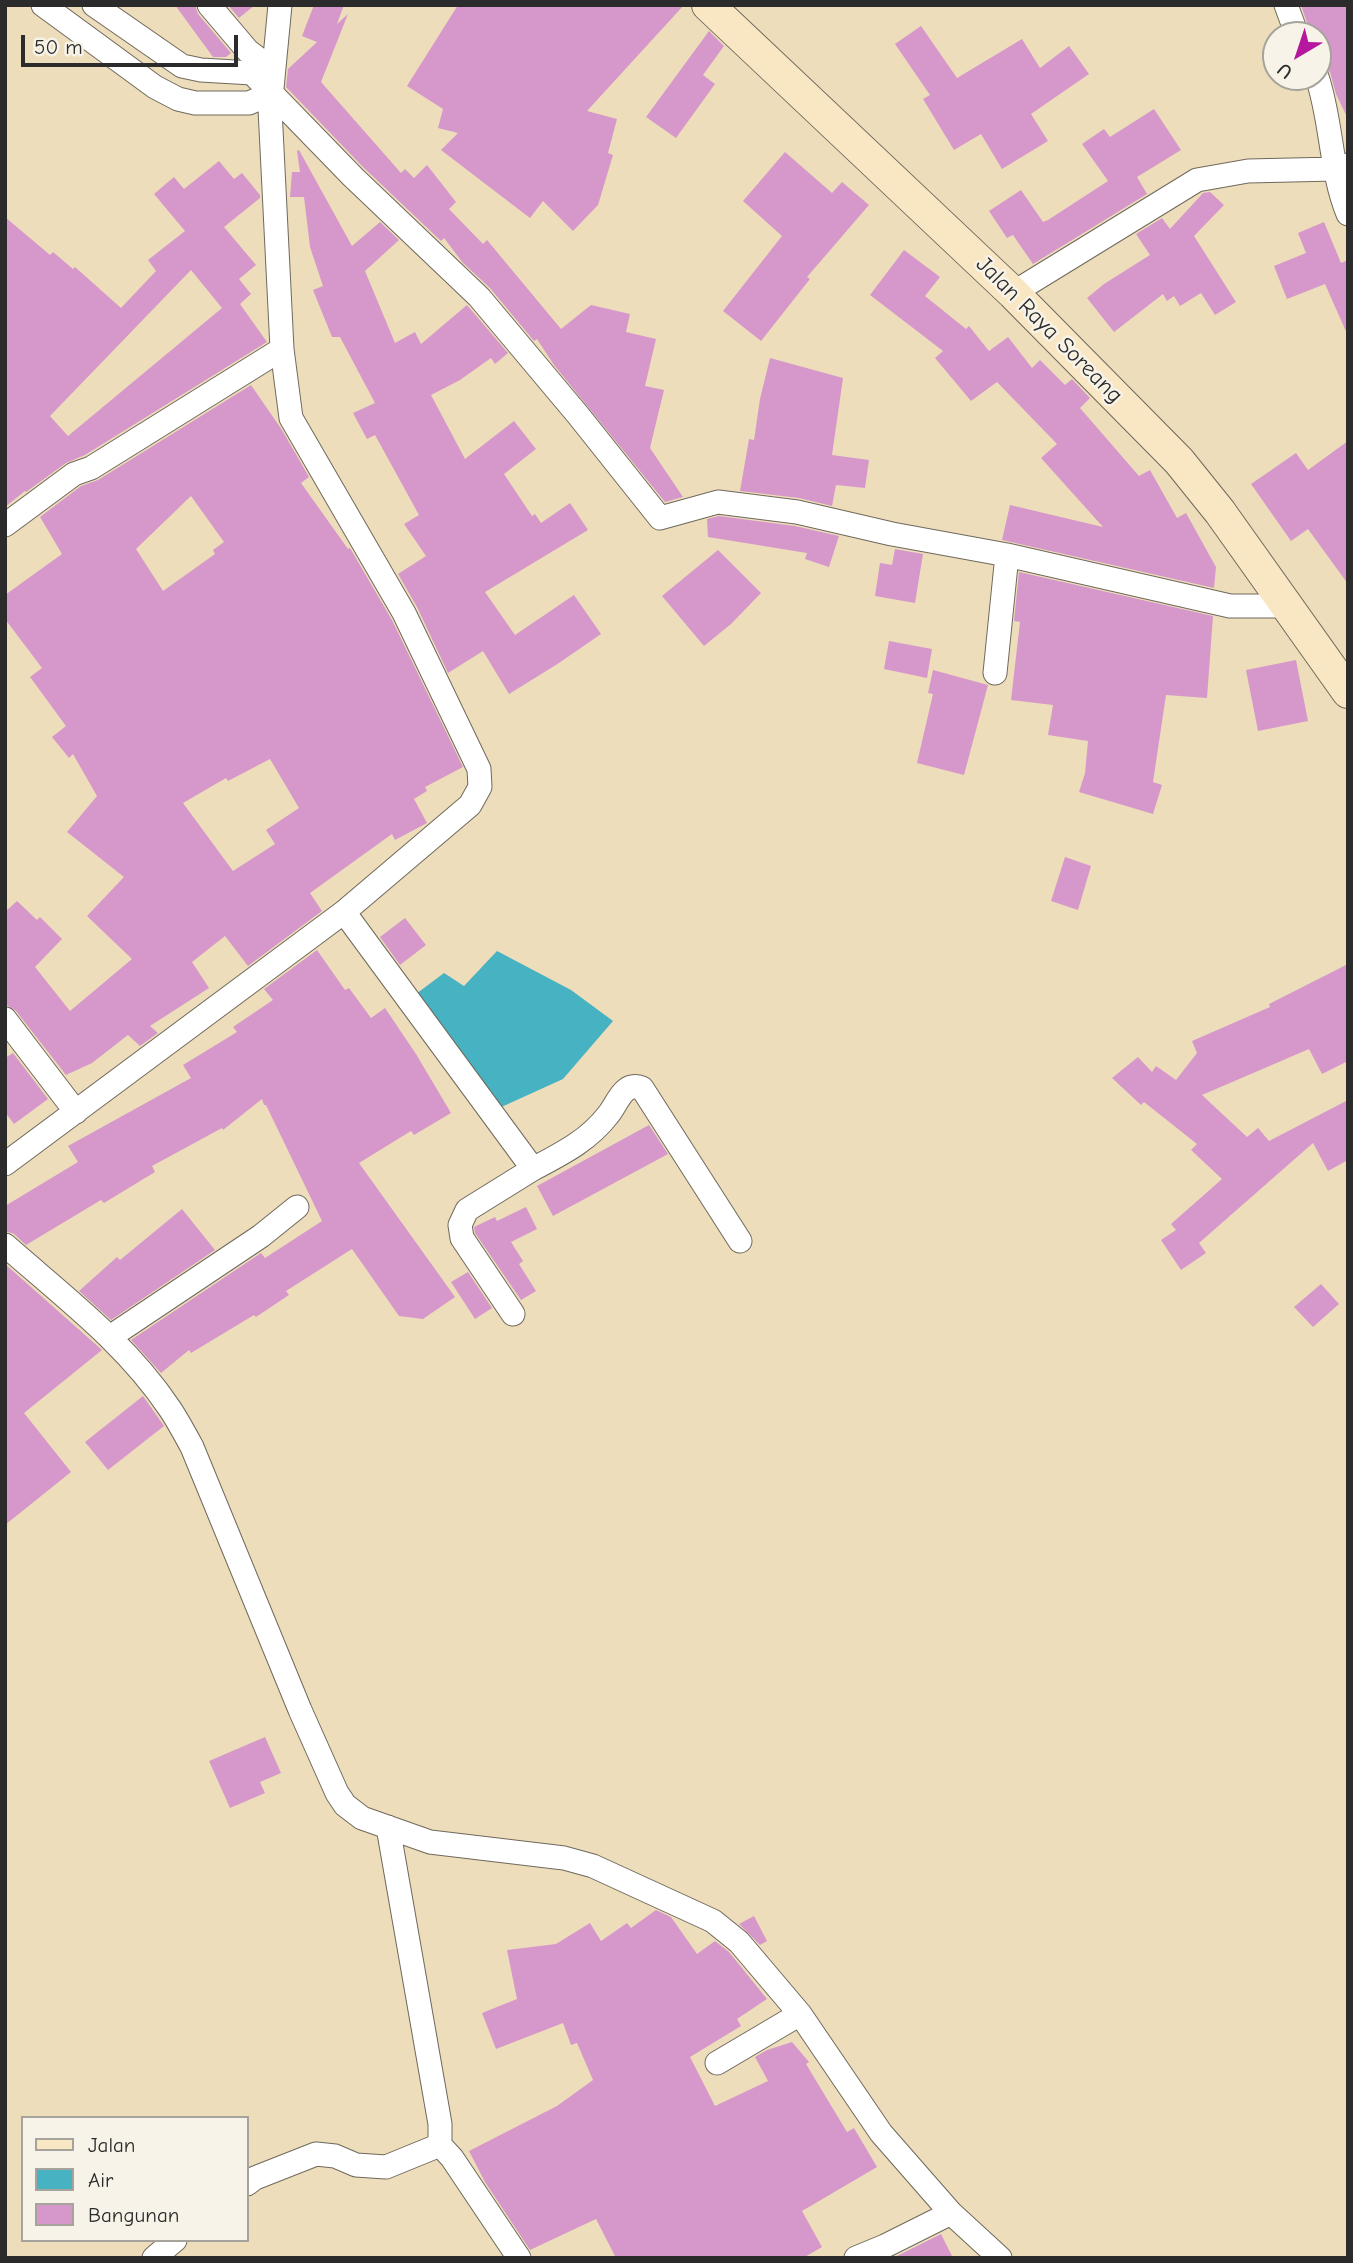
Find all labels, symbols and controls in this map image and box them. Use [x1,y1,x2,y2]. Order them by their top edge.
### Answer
scale bar [24,21,242,65]
north arrow [1262,21,1332,91]
text: 50 m [34,35,83,59]
text: U [1273,58,1297,83]
street label: Jalan Raya Soreang [970,251,1128,409]
legend [21,2116,248,2242]
text: Jalan [88,2133,135,2157]
text: Air [88,2168,113,2192]
text: Bangunan [88,2203,179,2227]

